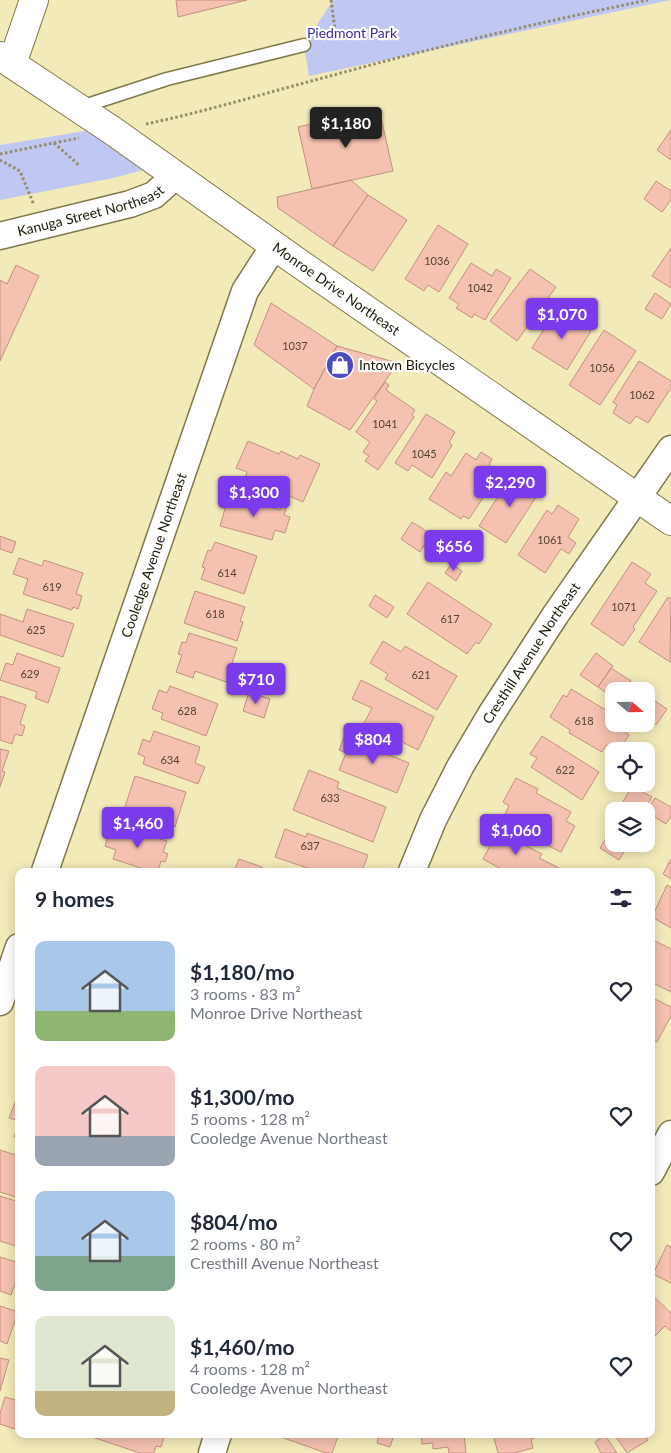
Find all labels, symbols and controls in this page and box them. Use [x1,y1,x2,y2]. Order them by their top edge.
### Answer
park label: Piedmont Park [307,24,398,41]
pin: $1,180 [305,106,387,149]
text: $1,180 [321,113,371,132]
street label: Kanuga Street Northeast [15,181,167,239]
street label: Monroe Drive Northeast [270,238,403,339]
house number: 1036 [424,254,450,267]
house number: 1042 [467,281,493,294]
pin: $1,070 [521,298,603,340]
text: $1,070 [537,304,587,323]
house number: 1037 [282,339,308,352]
shop icon: Intown Bicycles [325,350,355,380]
place label: Intown Bicycles [359,356,455,373]
house number: 1056 [589,361,615,374]
house number: 1062 [629,388,655,401]
house number: 1041 [372,417,398,430]
house number: 1045 [411,447,437,460]
pin: $2,290 [469,466,551,508]
street label: Cooledge Avenue Northeast [117,470,190,640]
text: $2,290 [485,472,535,491]
pin: $1,300 [213,476,295,518]
text: $1,300 [229,482,279,501]
pin: $656 [424,530,484,572]
house number: 1061 [537,533,563,546]
text: $656 [435,536,473,555]
house number: 614 [217,566,237,579]
street label: Cresthill Avenue Northeast [478,579,583,727]
house number: 619 [42,580,62,593]
house number: 1071 [611,600,637,613]
house number: 618 [205,607,225,620]
house number: 617 [440,612,460,625]
house number: 625 [26,623,46,636]
pin: $710 [226,662,286,705]
house number: 629 [20,667,40,680]
house number: 621 [411,668,431,681]
text: $710 [237,669,275,688]
north arrow [605,682,655,732]
map controls [605,682,655,852]
house number: 628 [177,704,197,717]
house number: 618 [574,714,594,727]
pin: $804 [343,722,403,765]
text: $804 [354,729,392,748]
button: locate [605,742,655,792]
house number: 634 [160,753,180,766]
house number: 622 [555,763,575,776]
house number: 633 [320,791,340,804]
button: layers [605,802,655,852]
pin: $1,460 [97,806,179,849]
text: $1,460 [113,813,163,832]
pin: $1,060 [475,814,557,856]
text: $1,060 [491,820,541,839]
house number: 637 [300,839,320,852]
icon: filters [607,884,635,912]
text: 9 homes [35,886,114,911]
text: $1,180/mo [190,959,295,984]
icon: home [75,961,135,1021]
icon: heart [607,977,635,1005]
text: 3 rooms · 83 m² [190,984,301,1003]
text: Monroe Drive Northeast [190,1003,363,1022]
text: $1,300/mo [190,1084,295,1109]
icon: home [75,1086,135,1146]
icon: heart [607,1102,635,1130]
text: 5 rooms · 128 m² [190,1109,310,1128]
text: Cooledge Avenue Northeast [190,1128,388,1147]
text: $804/mo [190,1209,278,1234]
icon: home [75,1211,135,1271]
icon: heart [607,1227,635,1255]
text: 2 rooms · 80 m² [190,1234,301,1253]
text: Cresthill Avenue Northeast [190,1253,379,1272]
text: $1,460/mo [190,1334,295,1359]
icon: home [75,1336,135,1396]
icon: heart [607,1352,635,1380]
text: 4 rooms · 128 m² [190,1359,310,1378]
text: Cooledge Avenue Northeast [190,1378,388,1397]

